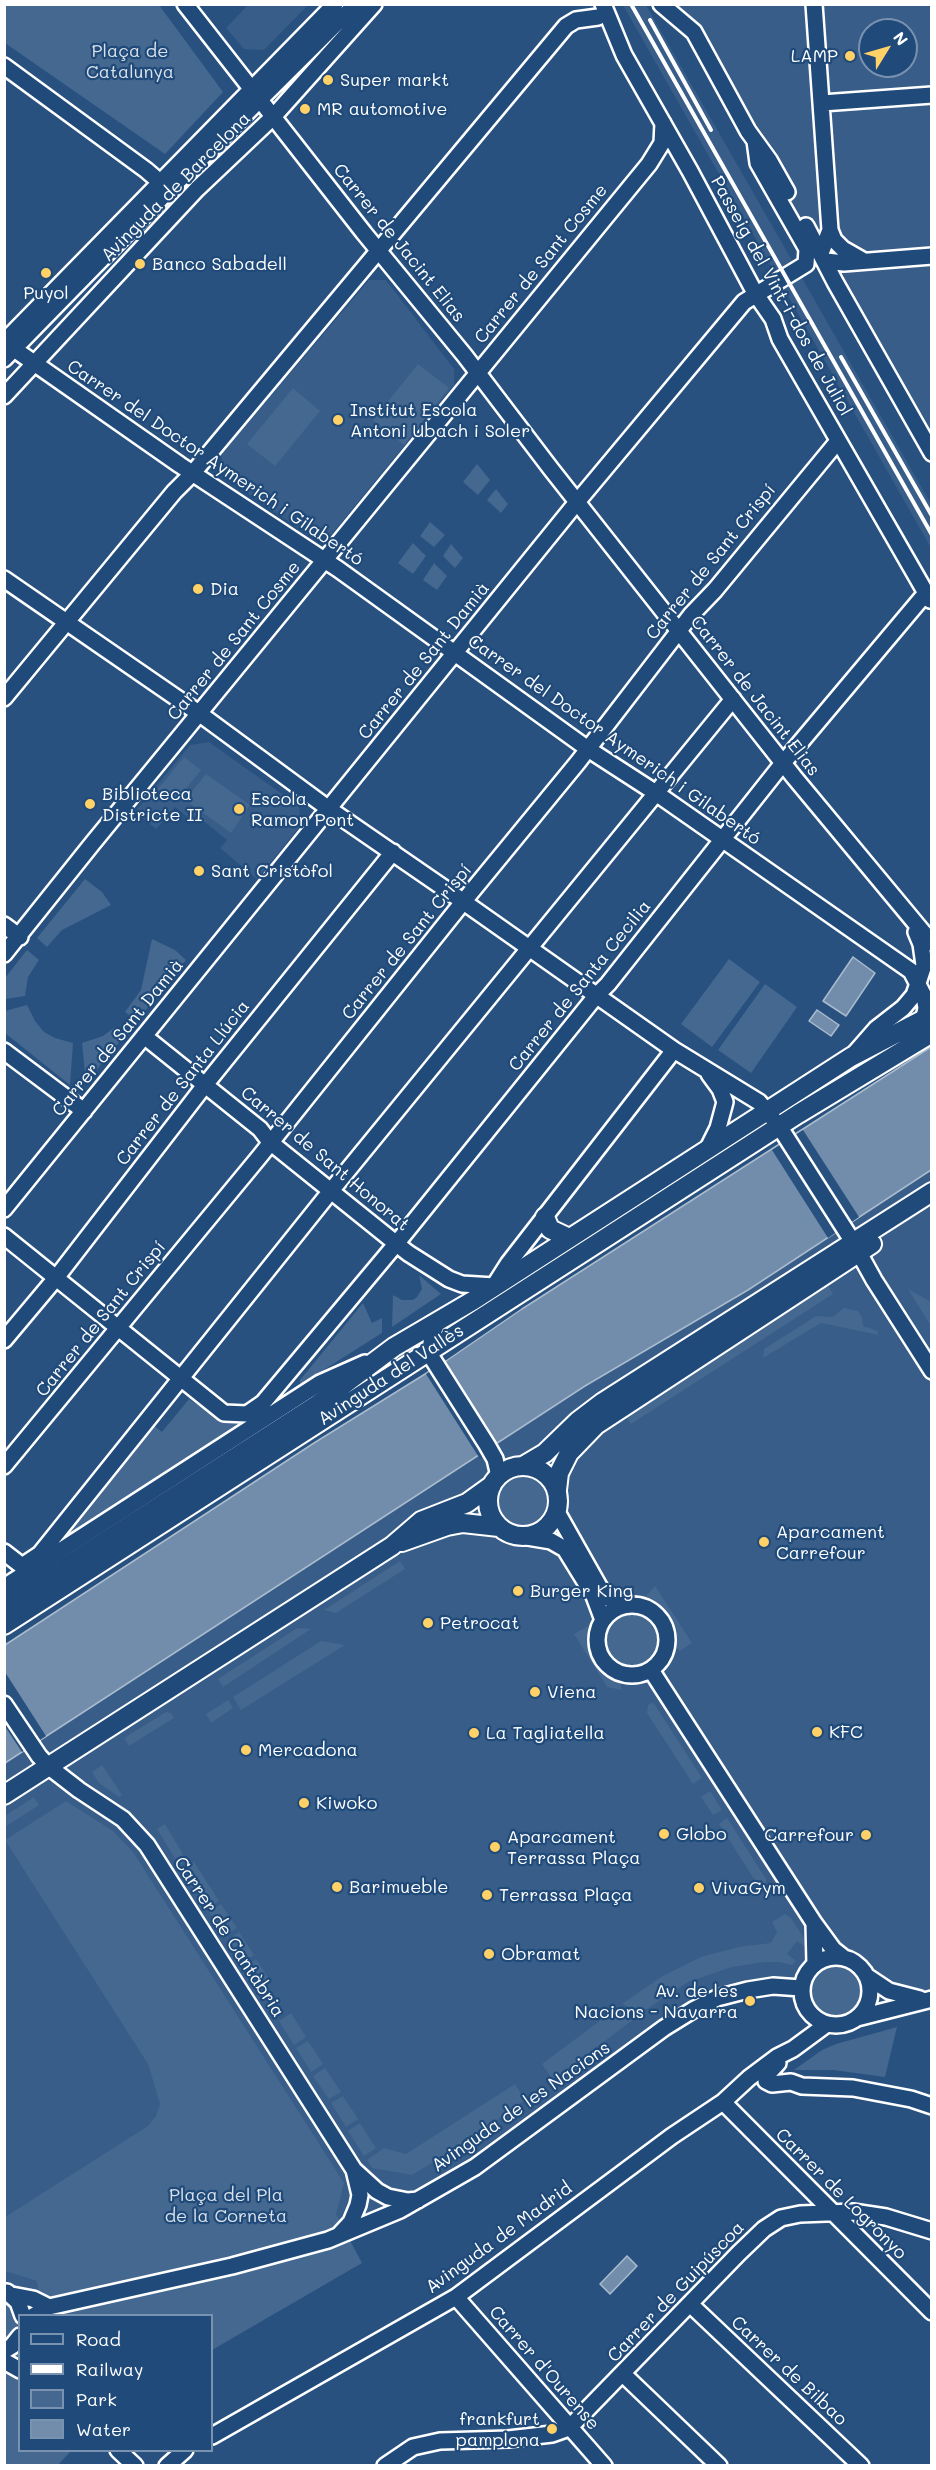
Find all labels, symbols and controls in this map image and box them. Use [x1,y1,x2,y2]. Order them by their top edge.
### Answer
north arrow [858,18,918,78]
text: N [889,27,913,49]
park label: Plaça de Catalunya [86,40,174,82]
place label: LAMP [791,45,838,67]
marker: LAMP [843,49,857,63]
place label: Super markt [340,69,449,91]
marker: Super markt [321,73,335,87]
place label: MR automotive [317,98,447,120]
marker: MR automotive [298,102,312,116]
street label: Avinguda de Barcelona [97,108,255,266]
street label: Carrer de Jacint Elias [328,159,470,327]
street label: Passeig del Vint-i-dos de Juliol [706,172,856,420]
street label: Carrer de Sant Cosme [470,180,612,348]
place label: Banco Sabadell [152,253,287,275]
marker: Banco Sabadell [133,257,147,271]
marker: Puyol [39,266,53,280]
place label: Puyol [23,282,69,304]
street label: Carrer del Doctor Aymerich i Gilabertó [63,356,367,570]
place label: Institut Escola Antoni Ubach i Soler [350,399,530,442]
marker: Institut Escola Antoni Ubach i Soler [331,413,345,427]
street label: Carrer de Sant Crispí [641,480,781,644]
street label: Carrer de Sant Cosme [163,557,305,725]
place label: Dia [210,578,239,600]
street label: Carrer de Sant Damià [354,578,494,744]
marker: Dia [191,582,205,596]
street label: Carrer de Jacint Elias [686,612,824,780]
street label: Carrer del Doctor Aymerich i Gilabertó [463,630,765,850]
place label: Biblioteca Districte II [102,783,202,826]
place label: Escola Ramon Pont [251,788,354,830]
marker: Biblioteca Districte II [83,797,97,811]
marker: Escola Ramon Pont [232,802,246,816]
place label: Sant Cristòfol [211,860,333,882]
street label: Carrer de Sant Crispí [337,860,477,1024]
marker: Sant Cristòfol [192,864,206,878]
street label: Carrer de Santa Cecilia [504,896,656,1076]
street label: Carrer de Sant Damià [48,955,188,1121]
street label: Carrer de Santa Llúcia [112,996,254,1170]
street label: Carrer de Sant Honorat [236,1082,414,1236]
street label: Carrer de Sant Crispí [31,1237,171,1401]
street label: Avinguda del Vallès [314,1320,468,1430]
place label: Aparcament Carrefour [776,1521,885,1564]
marker: Aparcament Carrefour [757,1535,771,1549]
place label: Burger King [530,1580,633,1602]
marker: Burger King [511,1584,525,1598]
place label: Petrocat [440,1612,519,1634]
marker: Petrocat [421,1616,435,1630]
place label: Viena [547,1681,596,1703]
marker: Viena [528,1685,542,1699]
place label: KFC [829,1721,863,1743]
place label: La Tagliatella [486,1722,605,1744]
marker: KFC [810,1725,824,1739]
marker: La Tagliatella [467,1726,481,1740]
place label: Mercadona [258,1739,358,1761]
marker: Mercadona [239,1743,253,1757]
place label: Kiwoko [316,1792,377,1814]
marker: Kiwoko [297,1796,311,1810]
place label: Globo [676,1823,727,1845]
place label: Carrefour [764,1824,854,1846]
place label: Aparcament Terrassa Plaça [507,1826,640,1868]
marker: Globo [657,1827,671,1841]
marker: Carrefour [859,1828,873,1842]
marker: Aparcament Terrassa Plaça [488,1840,502,1854]
street label: Carrer de Cantàbria [169,1853,289,2021]
place label: Barimueble [349,1876,448,1898]
place label: VivaGym [711,1877,786,1899]
marker: Barimueble [330,1880,344,1894]
marker: VivaGym [692,1881,706,1895]
place label: Terrassa Plaça [499,1884,632,1906]
marker: Terrassa Plaça [480,1888,494,1902]
place label: Obramat [501,1943,580,1965]
marker: Obramat [482,1947,496,1961]
place label: Av. de les Nacions - Navarra [574,1980,738,2022]
marker: Av. de les Nacions - Navarra [743,1994,757,2008]
street label: Avinguda de les Nacions [428,2037,614,2177]
street label: Carrer de Logronyo [771,2124,911,2264]
street label: Avinguda de Madrid [422,2178,576,2298]
park label: Plaça del Pla de la Corneta [165,2184,287,2226]
street label: Carrer de Guipúscoa [603,2217,749,2367]
street label: Carrer d'Ourense [484,2301,604,2435]
street label: Carrer de Bilbao [726,2312,852,2430]
legend [18,2314,213,2452]
text: Road [76,2327,121,2351]
text: Railway [76,2357,143,2381]
text: Park [76,2387,117,2411]
place label: frankfurt pamplona [456,2408,540,2450]
text: Water [76,2417,131,2441]
marker: frankfurt pamplona [545,2422,559,2436]

